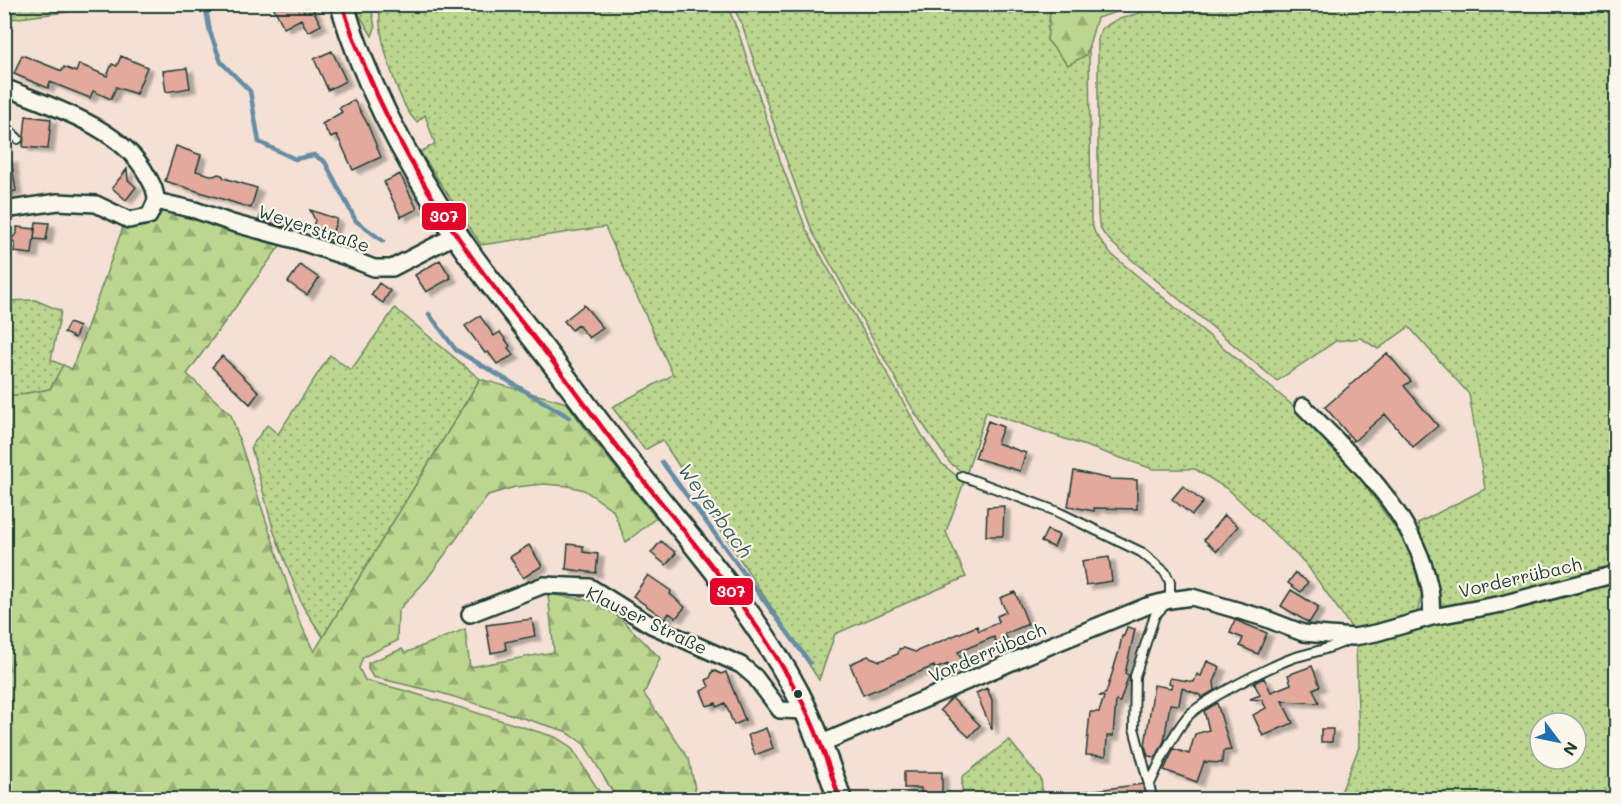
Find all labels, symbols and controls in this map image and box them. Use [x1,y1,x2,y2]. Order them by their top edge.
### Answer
street label: Weyerstraße [255,199,373,257]
line badge: 307 [421,202,467,231]
text: 307 [430,205,458,226]
water label: Weyerbach [673,457,759,563]
street label: Vorderrübach [1456,551,1584,603]
line badge: 307 [709,577,754,606]
street label: Klauser Straße [582,580,712,660]
text: 307 [717,580,745,601]
street label: Vorderrübach [925,616,1049,688]
unlabelled marker [792,688,804,700]
north arrow [1528,711,1588,771]
text: N [1559,738,1583,760]

